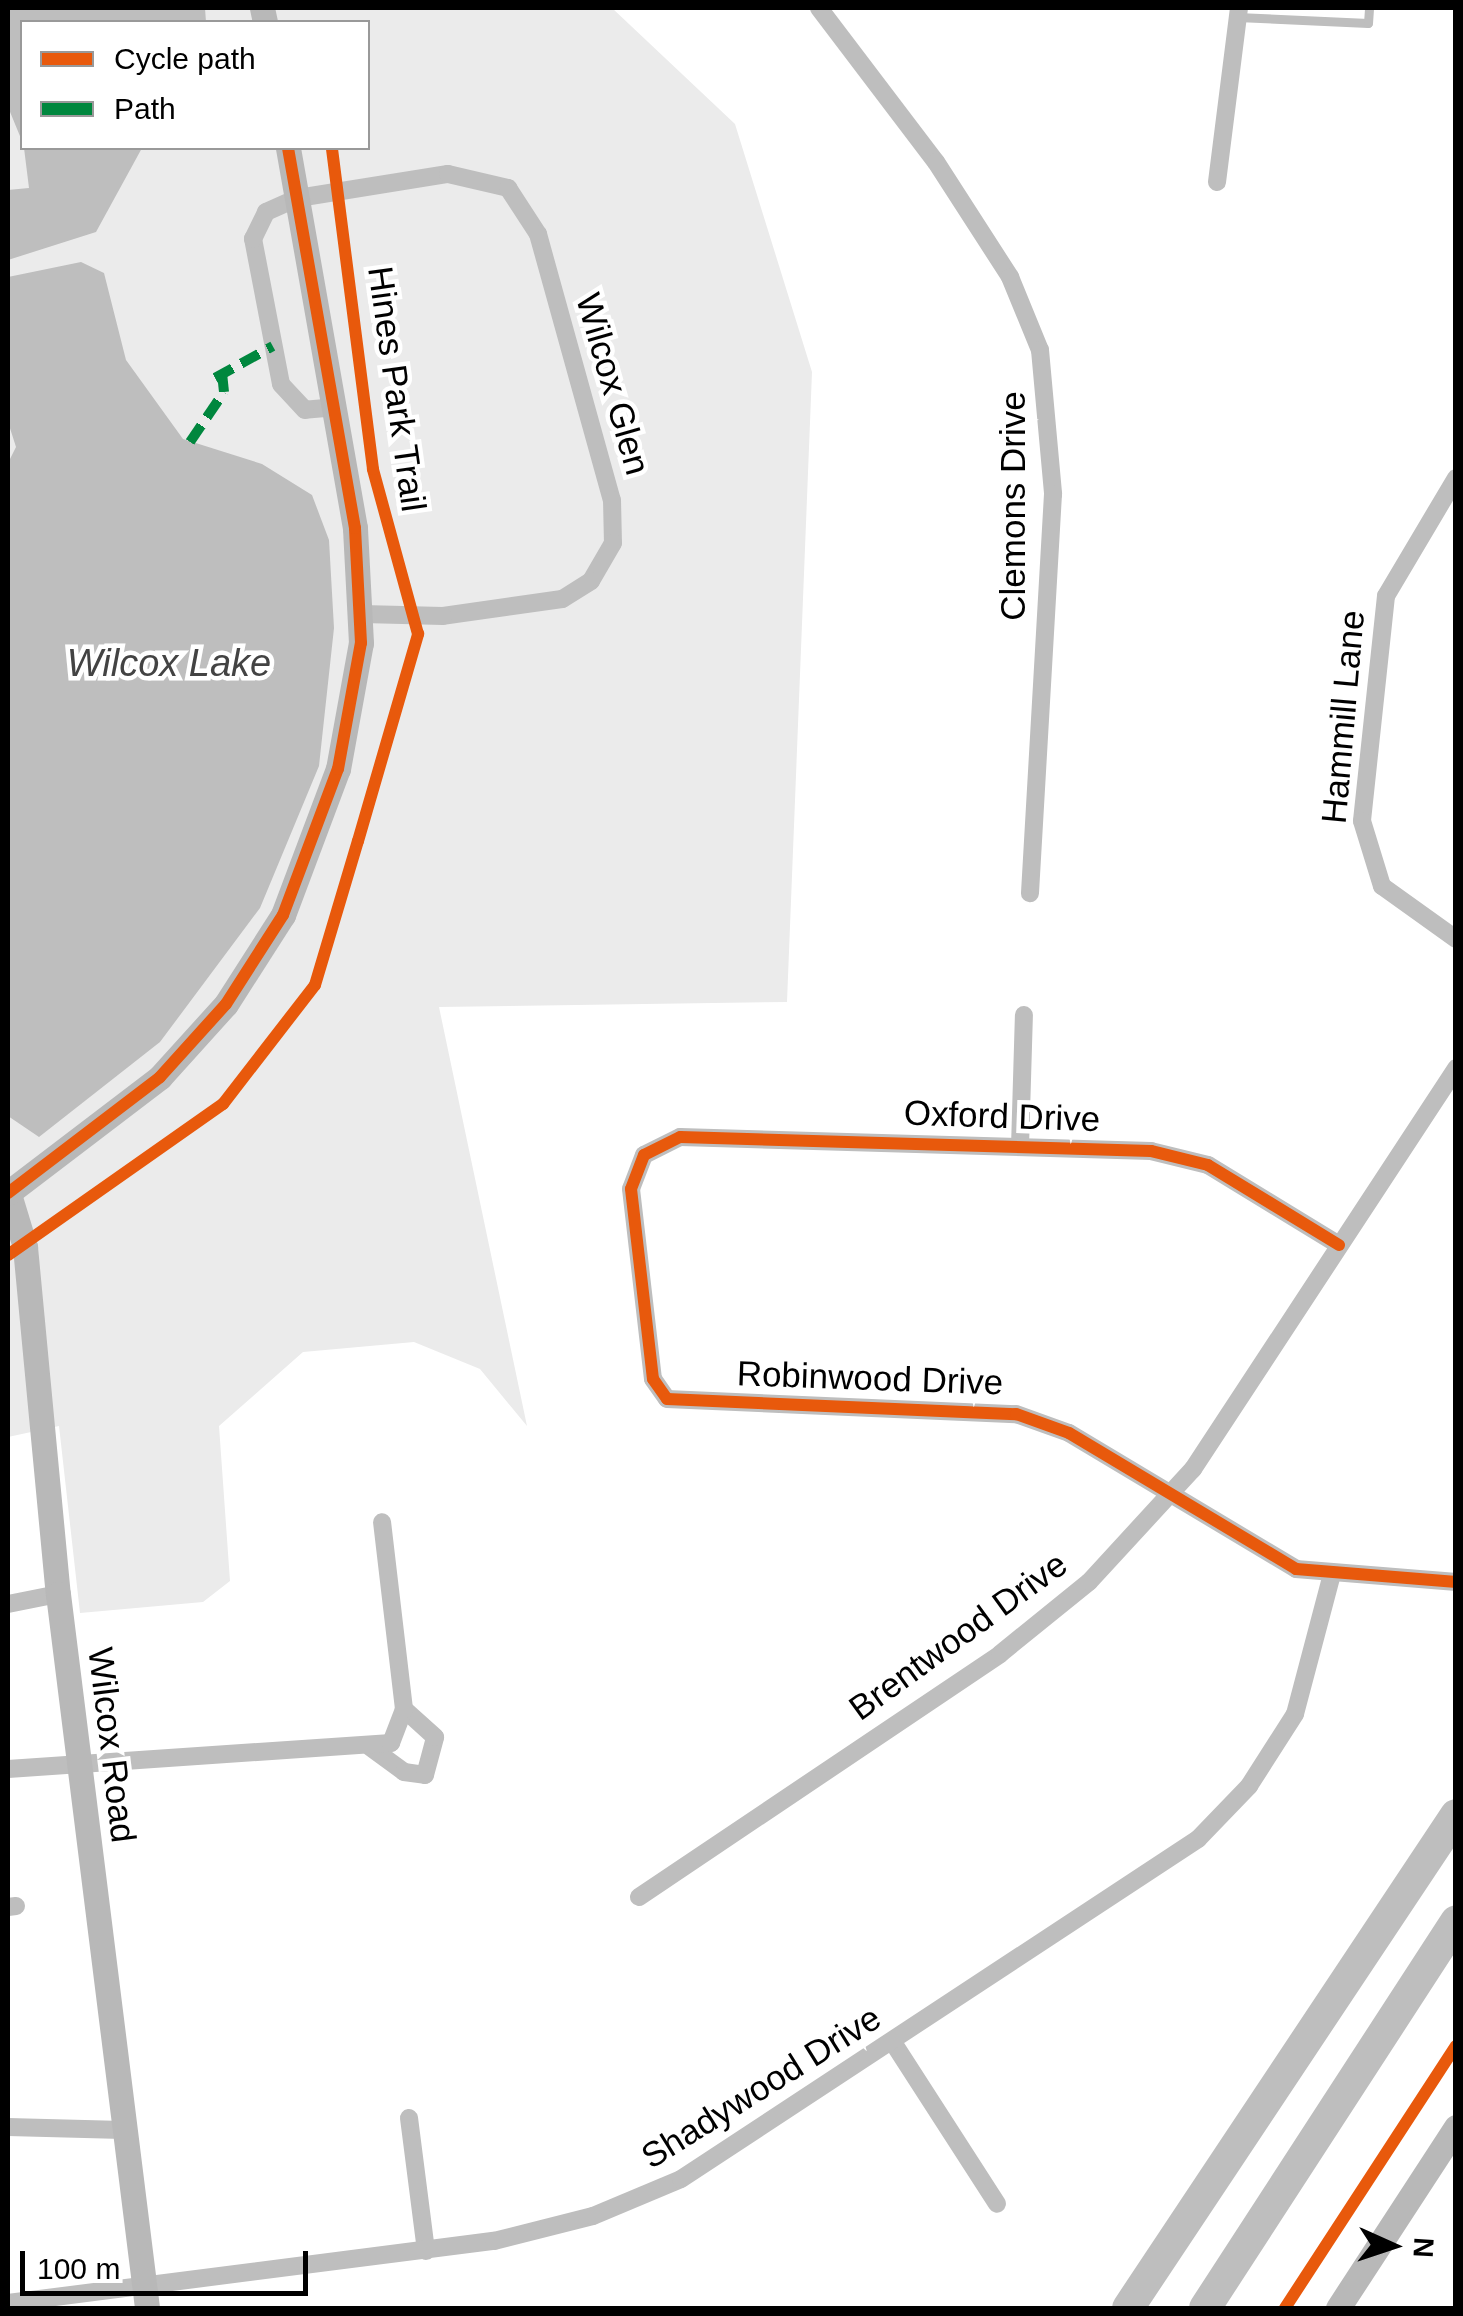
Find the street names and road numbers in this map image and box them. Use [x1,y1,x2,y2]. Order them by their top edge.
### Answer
street label: Hines Park Trail [359,263,435,515]
street label: Wilcox Glen [567,288,659,480]
street label: Clemons Drive [992,391,1034,621]
street label: Hammill Lane [1313,609,1373,825]
street label: Oxford Drive [903,1092,1101,1140]
street label: Robinwood Drive [736,1352,1004,1404]
street label: Brentwood Drive [841,1543,1075,1729]
street label: Wilcox Road [79,1645,145,1845]
street label: Shadywood Drive [634,1997,888,2177]

